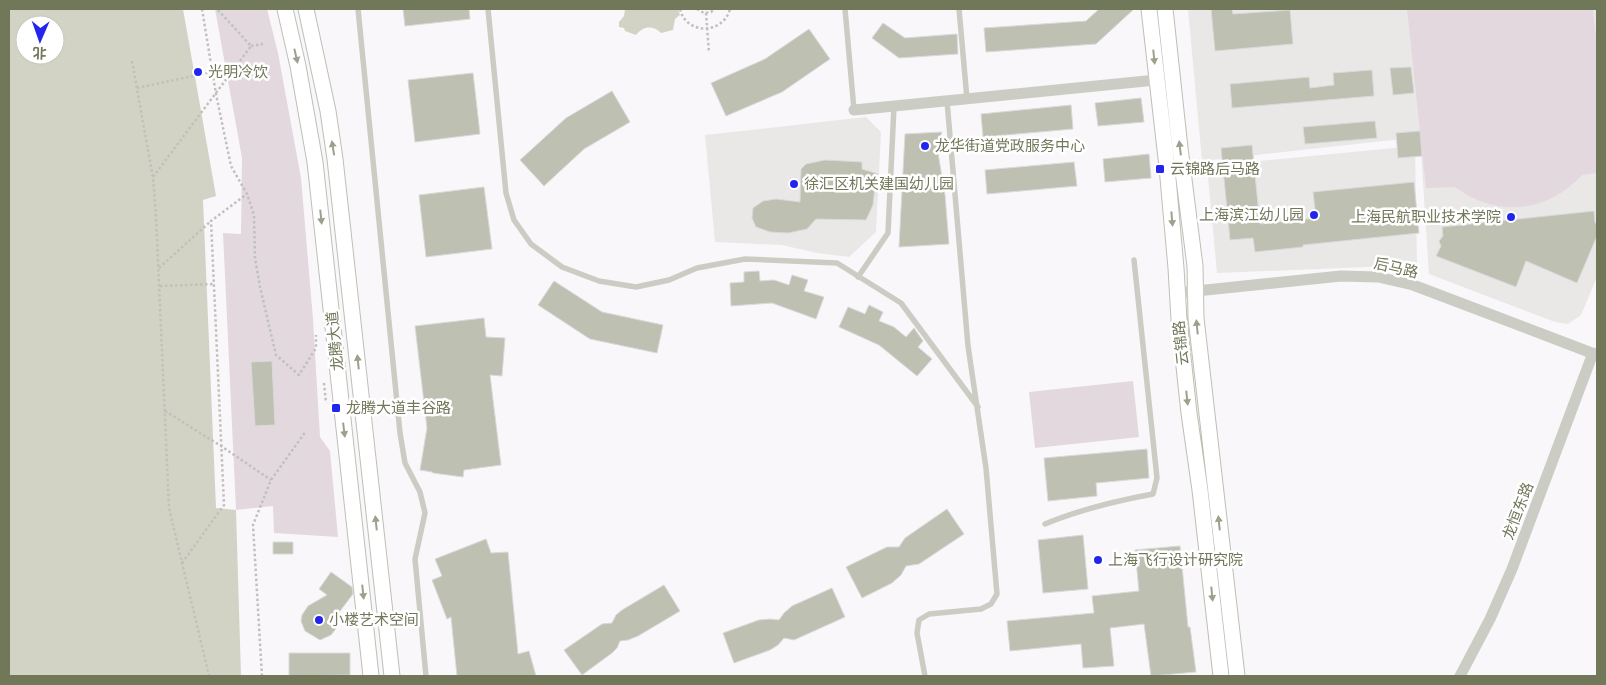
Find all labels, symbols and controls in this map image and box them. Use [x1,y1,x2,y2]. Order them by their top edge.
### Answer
north arrow [15,15,65,65]
text: 北 [32,43,47,63]
one-way arrow [292,49,300,64]
one-way arrow [1150,50,1158,66]
place label: 光明冷饮 [208,61,268,83]
marker: 光明冷饮 [192,66,204,78]
place label: 龙华街道党政服务中心 [935,135,1085,157]
one-way arrow [329,140,337,156]
marker: 龙华街道党政服务中心 [919,140,931,152]
one-way arrow [1176,140,1184,156]
place label: 云锦路后马路 [1170,158,1260,180]
marker: 云锦路后马路 [1154,163,1166,175]
place label: 徐汇区机关建国幼儿园 [804,173,954,195]
marker: 徐汇区机关建国幼儿园 [788,178,800,190]
place label: 上海滨江幼儿园 [1199,204,1304,226]
place label: 上海民航职业技术学院 [1351,206,1501,228]
one-way arrow [317,209,325,225]
marker: 上海滨江幼儿园 [1308,209,1320,221]
one-way arrow [1168,211,1176,227]
marker: 上海民航职业技术学院 [1505,211,1517,223]
street label: 后马路 [1372,252,1420,284]
street label: 龙腾大道 [321,310,349,372]
street label: 云锦路 [1168,319,1194,367]
one-way arrow [1193,319,1201,335]
one-way arrow [354,354,362,370]
one-way arrow [1183,390,1191,406]
place label: 龙腾大道丰谷路 [346,397,451,419]
marker: 龙腾大道丰谷路 [330,402,342,414]
one-way arrow [340,423,348,439]
street label: 龙恒东路 [1497,479,1539,543]
one-way arrow [372,515,380,531]
one-way arrow [1215,515,1223,531]
place label: 上海飞行设计研究院 [1108,549,1243,571]
marker: 上海飞行设计研究院 [1092,554,1104,566]
one-way arrow [359,584,367,600]
one-way arrow [1208,586,1216,602]
place label: 小楼艺术空间 [329,609,419,631]
marker: 小楼艺术空间 [313,614,325,626]

